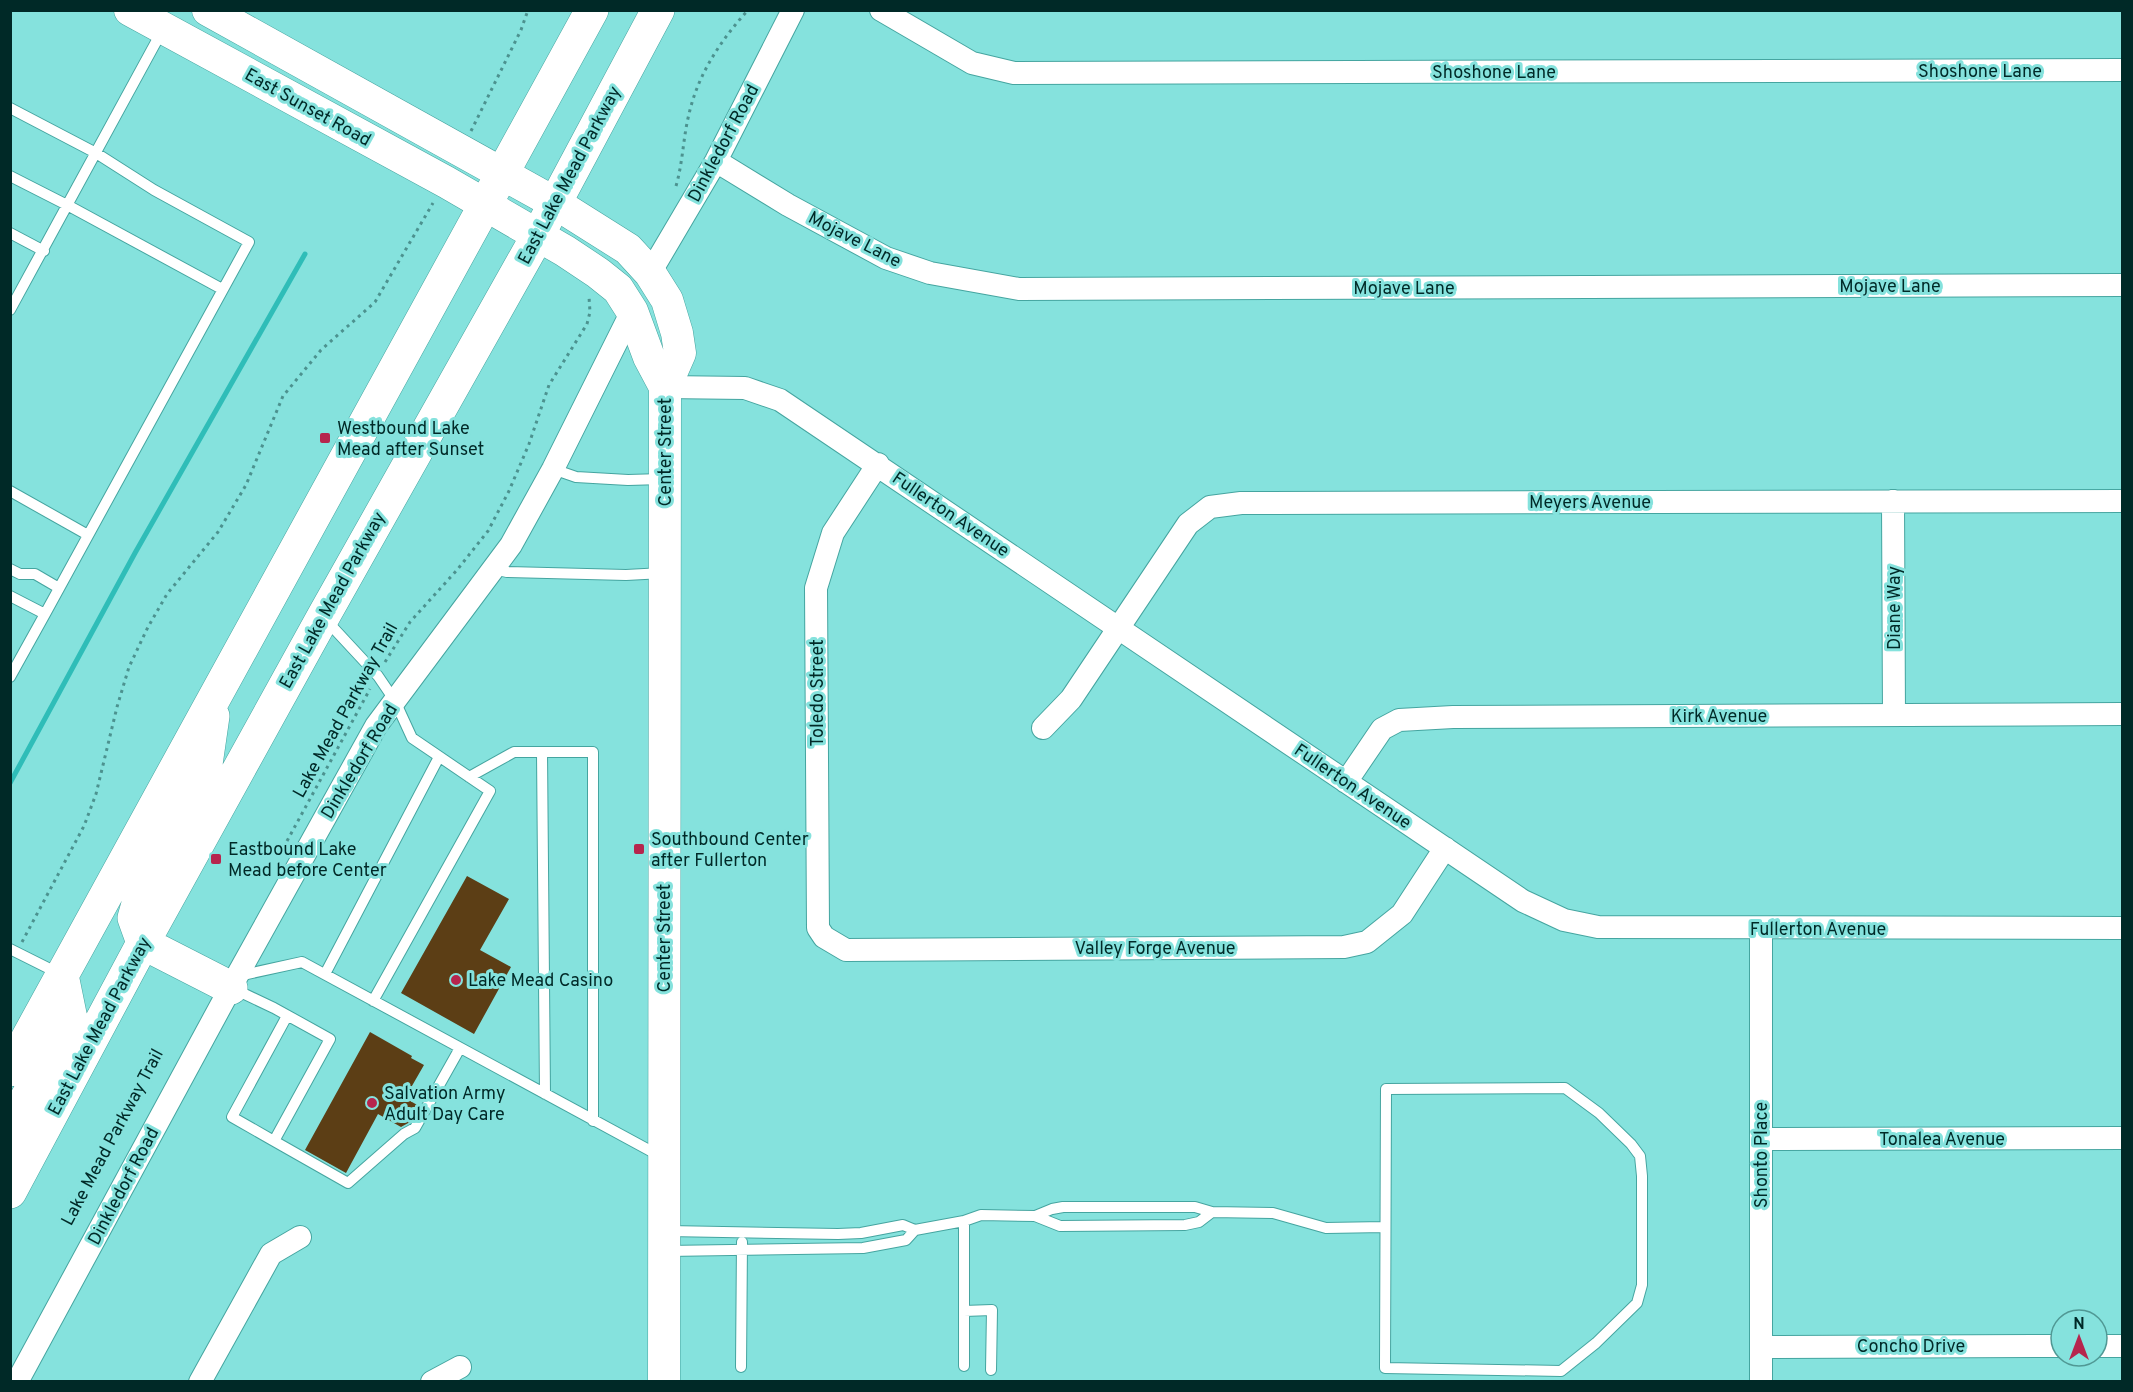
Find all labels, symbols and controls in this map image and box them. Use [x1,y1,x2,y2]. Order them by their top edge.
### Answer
street label: Shoshone Lane [1918,61,2042,84]
street label: Shoshone Lane [1432,62,1556,85]
street label: East Sunset Road [240,64,375,153]
street label: Dinkledorf Road [684,81,765,207]
street label: East Lake Mead Parkway [514,83,627,269]
street label: Mojave Lane [804,207,905,274]
street label: Mojave Lane [1839,276,1941,299]
street label: Mojave Lane [1353,278,1455,301]
street label: Center Street [655,398,678,506]
place label: Westbound Lake Mead after Sunset [337,418,484,462]
marker: Westbound Lake Mead after Sunset [318,431,332,445]
street label: Fullerton Avenue [887,468,1013,563]
street label: Meyers Avenue [1529,492,1651,515]
street label: East Lake Mead Parkway [275,508,392,693]
street label: Diane Way [1884,566,1907,650]
street label: Lake Mead Parkway Trail [288,619,404,802]
street label: Toledo Street [807,639,830,747]
street label: Dinkledorf Road [317,700,404,824]
street label: Kirk Avenue [1671,706,1767,729]
street label: Fullerton Avenue [1289,740,1415,835]
place label: Southbound Center after Fullerton [651,829,809,873]
place label: Eastbound Lake Mead before Center [228,839,387,883]
marker: Southbound Center after Fullerton [632,842,646,856]
marker: Eastbound Lake Mead before Center [209,852,223,866]
street label: Center Street [654,884,677,992]
street label: Fullerton Avenue [1750,919,1886,942]
street label: East Lake Mead Parkway [44,934,157,1120]
street label: Valley Forge Avenue [1074,938,1236,961]
place label: Lake Mead Casino [468,970,613,993]
marker: Lake Mead Casino [449,973,463,987]
street label: Lake Mead Parkway Trail [57,1045,170,1230]
place label: Salvation Army Adult Day Care [384,1083,506,1127]
marker: Salvation Army Adult Day Care [365,1096,379,1110]
street label: Shonto Place [1751,1102,1774,1208]
street label: Dinkledorf Road [84,1124,165,1250]
street label: Tonalea Avenue [1879,1129,2005,1152]
north arrow [2049,1308,2109,1368]
text: N [2073,1315,2085,1335]
street label: Concho Drive [1857,1336,1965,1359]

